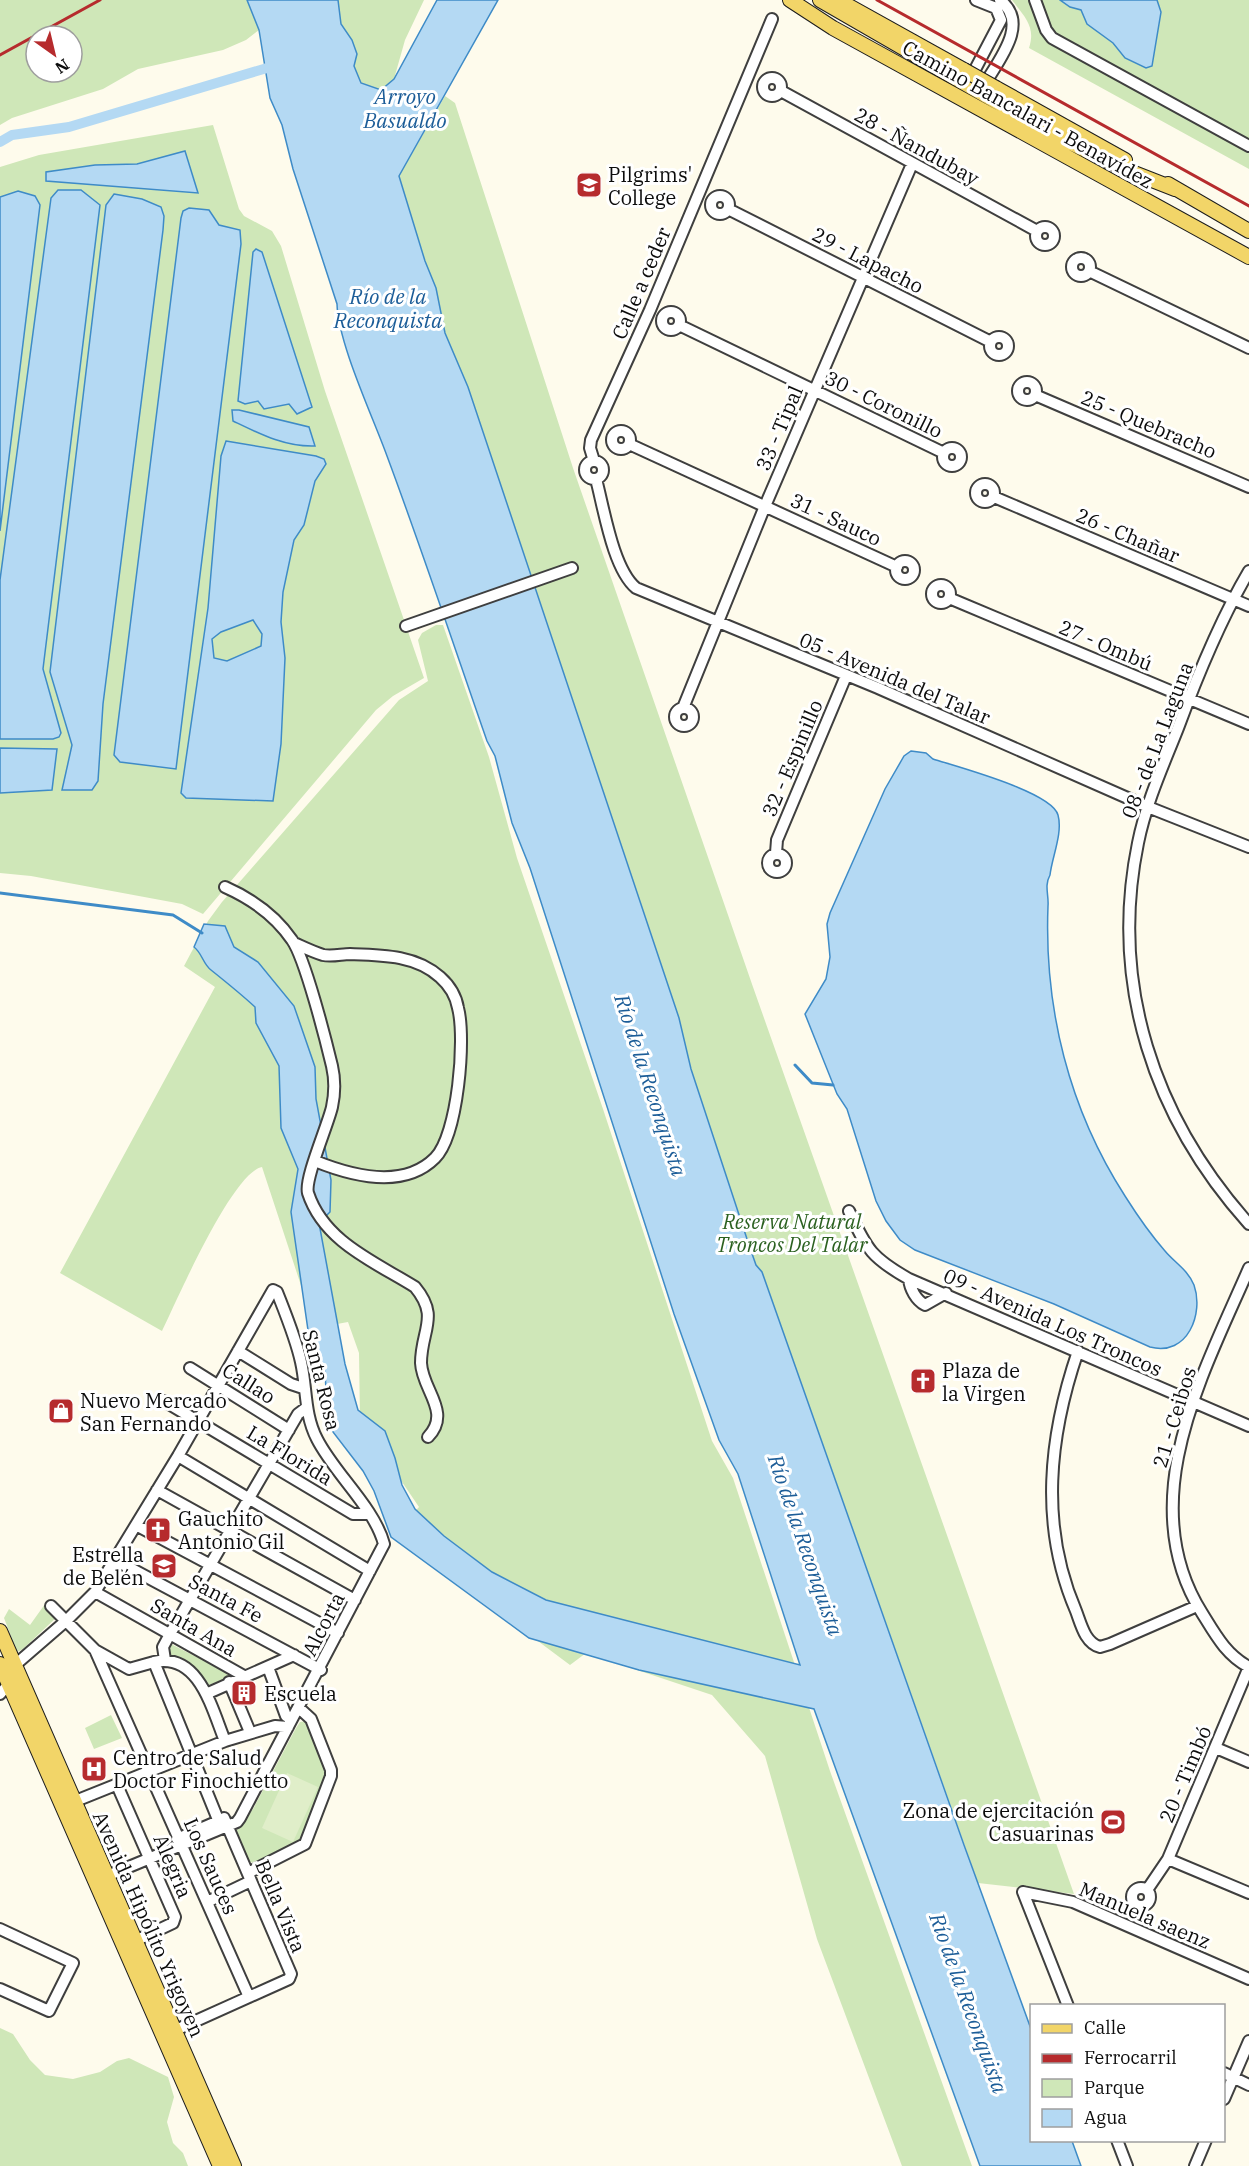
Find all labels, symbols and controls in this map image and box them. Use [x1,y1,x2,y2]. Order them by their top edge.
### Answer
north arrow [24,24,84,84]
street label: Camino Bancalari - Benavídez [898,34,1158,194]
text: N [52,55,73,78]
water label: Arroyo Basualdo [362,82,447,134]
street label: 28 - Ñandubay [850,101,984,192]
place label: Pilgrims' College [608,161,692,211]
school or university icon: Pilgrims' College [574,170,604,200]
street label: 29 - Lapacho [808,220,928,300]
street label: Calle a ceder [605,223,677,343]
water label: Río de la Reconquista [333,282,443,334]
street label: 30 - Coronillo [821,364,947,444]
street label: 33 - Tipal [749,381,809,475]
street label: 25 - Quebracho [1077,383,1221,465]
street label: 31 - Sauco [786,486,886,552]
street label: 26 - Chañar [1072,501,1184,569]
street label: 27 - Ombú [1055,613,1157,677]
street label: 05 - Avenida del Talar [795,626,995,730]
street label: 08 - de La Laguna [1115,658,1199,822]
street label: 32 - Espinillo [755,695,829,821]
water label: Río de la Reconquista [608,989,694,1180]
park label: Reserva Natural Troncos Del Talar [716,1208,869,1258]
street label: 09 - Avenida Los Troncos [939,1262,1167,1382]
street label: Santa Rosa [296,1327,348,1433]
street label: Callao [217,1356,281,1410]
place label: Plaza de la Virgen [942,1357,1026,1407]
street label: 21 - Ceibos [1146,1363,1202,1471]
church icon: Plaza de la Virgen [908,1366,938,1396]
place label: Nuevo Mercado San Fernando [80,1387,227,1437]
shop icon: Nuevo Mercado San Fernando [46,1396,76,1426]
street label: La Florida [242,1419,338,1491]
water label: Río de la Reconquista [762,1450,850,1640]
place label: Gauchito Antonio Gil [178,1505,285,1555]
church icon: Gauchito Antonio Gil [143,1515,173,1545]
place label: Estrella de Belén [63,1541,144,1591]
school or university icon: Estrella de Belén [149,1551,179,1581]
street label: Santa Fe [184,1567,268,1629]
street label: Alcorta [296,1588,350,1660]
street label: Santa Ana [146,1591,242,1663]
building icon: Escuela [229,1678,259,1708]
place label: Escuela [264,1680,337,1707]
street label: 20 - Timbó [1152,1721,1218,1827]
place label: Centro de Salud Doctor Finochietto [113,1744,288,1794]
hospital icon: Centro de Salud Doctor Finochietto [79,1754,109,1784]
place label: Zona de ejercitación Casuarinas [903,1797,1094,1847]
street label: Avenida Hipólito Yrigoyen [87,1807,211,2042]
sports icon: Zona de ejercitación Casuarinas [1098,1807,1128,1837]
street label: Los Sauces [178,1813,244,1919]
street label: Alegria [147,1830,199,1902]
street label: Bella Vista [249,1855,313,1957]
street label: Manuela saenz [1075,1875,1215,1955]
water label: Río de la Reconquista [923,1908,1015,2098]
legend [1030,2004,1225,2142]
text: Calle [1084,2016,1126,2039]
text: Ferrocarril [1084,2046,1177,2069]
text: Parque [1084,2076,1144,2099]
text: Agua [1084,2106,1127,2129]

